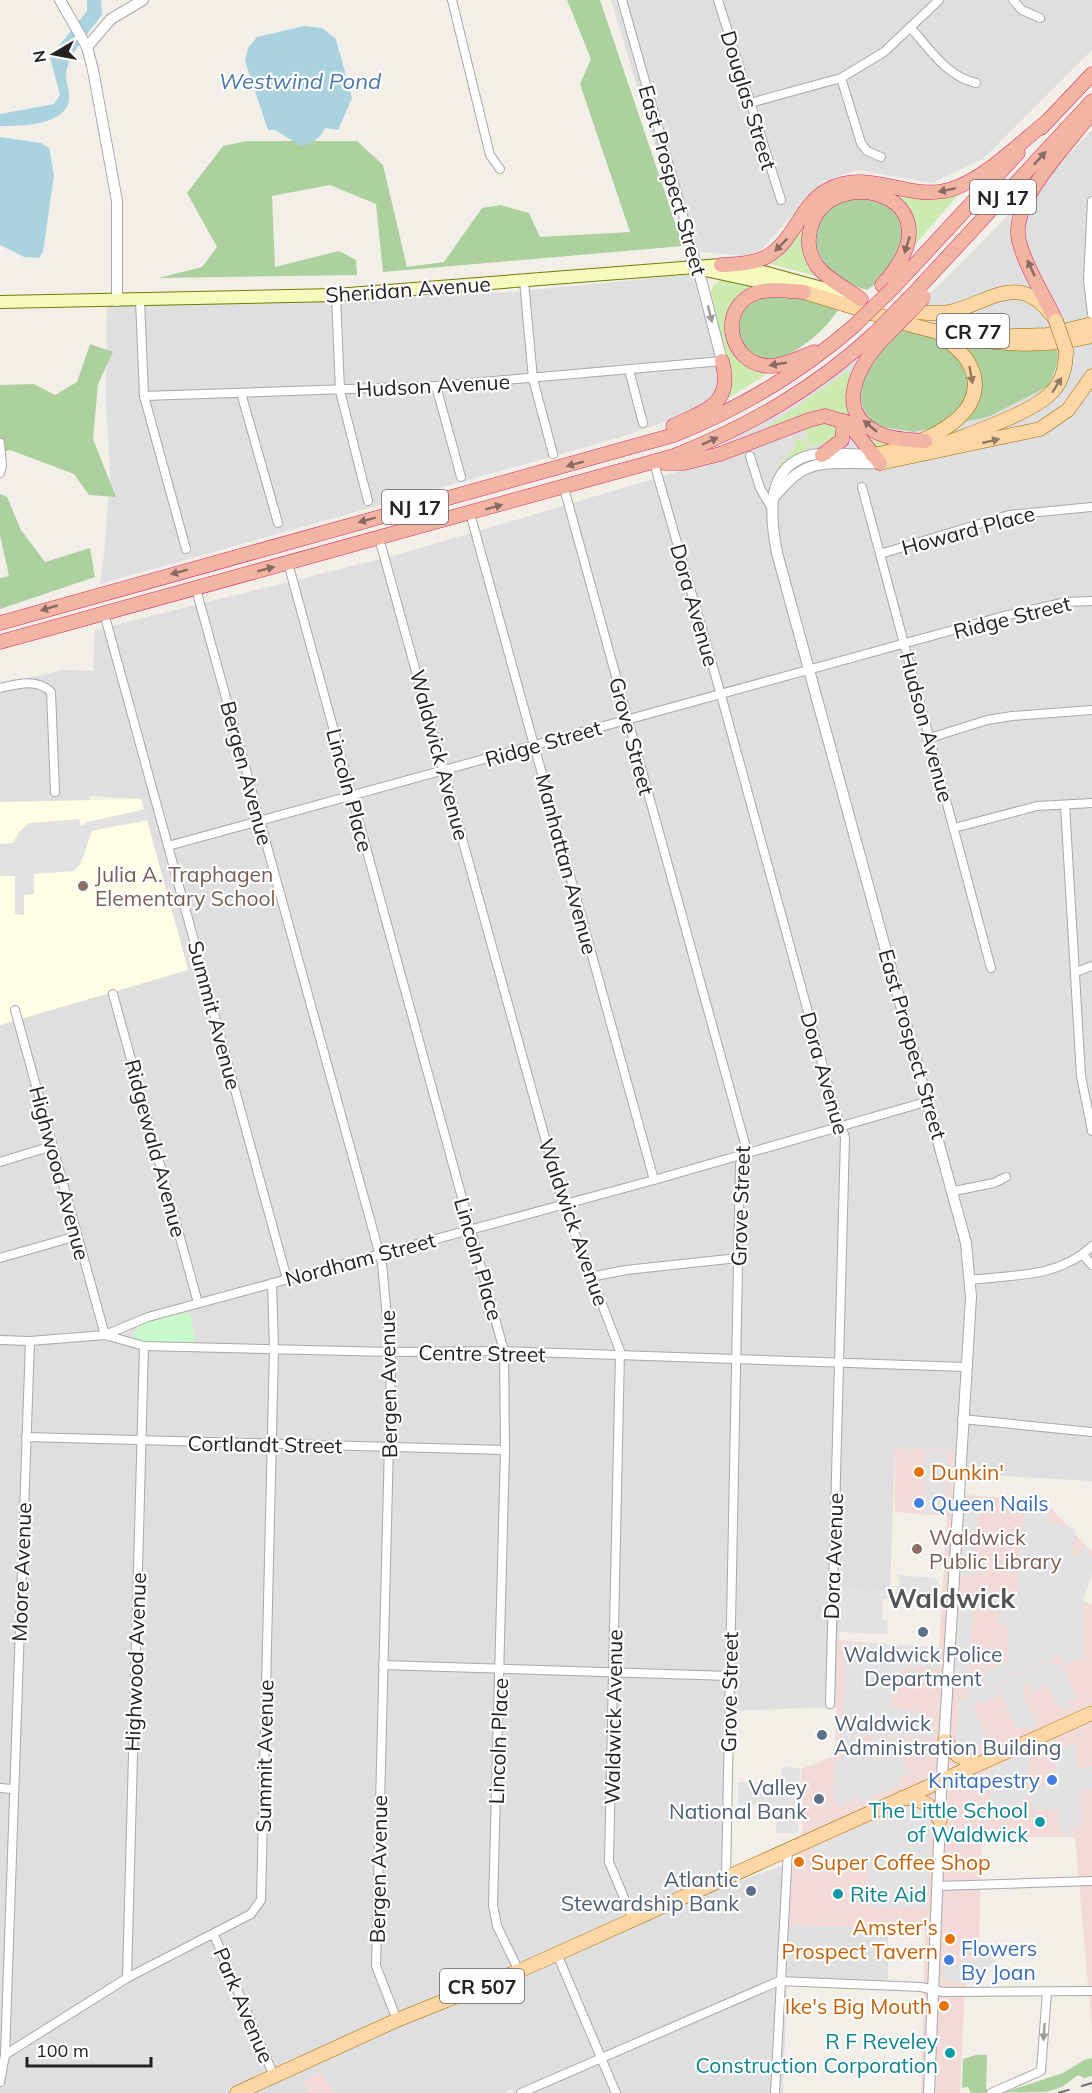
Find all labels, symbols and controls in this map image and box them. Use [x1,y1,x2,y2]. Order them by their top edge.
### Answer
north arrow [24,24,84,84]
street label: Douglas Street [716,27,782,173]
text: N [28,49,50,64]
water label: Westwind Pond [219,67,382,95]
street label: East Prospect Street [633,82,713,278]
one-way arrow [1033,150,1047,165]
road number: NJ 17 [970,180,1036,214]
one-way arrow [937,186,956,195]
one-way arrow [774,237,788,251]
one-way arrow [902,237,911,255]
one-way arrow [1026,258,1036,276]
street label: Sheridan Avenue [325,270,491,308]
one-way arrow [706,305,716,324]
road number: CR 77 [937,314,1009,348]
one-way arrow [769,360,788,369]
one-way arrow [967,366,976,385]
street label: Hudson Avenue [355,368,511,402]
one-way arrow [1051,376,1062,393]
one-way arrow [862,420,878,433]
one-way arrow [702,436,720,446]
one-way arrow [981,436,1000,445]
one-way arrow [566,459,585,469]
road number: NJ 17 [382,490,448,524]
street label: Howard Place [898,500,1038,560]
one-way arrow [485,502,503,511]
one-way arrow [358,516,376,525]
street label: Dora Avenue [665,541,725,669]
one-way arrow [257,564,275,573]
one-way arrow [170,568,188,577]
street label: Ridge Street [951,590,1073,644]
one-way arrow [40,604,58,614]
street label: Hudson Avenue [894,649,960,805]
street label: Waldwick Avenue [405,667,475,843]
street label: Grove Street [604,674,660,798]
street label: Bergen Avenue [215,698,279,848]
street label: Ridge Street [482,714,604,772]
street label: Lincoln Place [321,725,379,855]
street label: Manhattan Avenue [530,771,604,957]
place label: Julia A. Traphagen Elementary School [95,861,276,911]
marker: Julia A. Traphagen Elementary School [76,879,90,893]
street label: Summit Avenue [183,938,247,1092]
street label: East Prospect Street [873,946,953,1142]
street label: Dora Avenue [795,1009,855,1137]
street label: Ridgewald Avenue [120,1056,192,1240]
street label: Highwood Avenue [24,1083,96,1263]
street label: Waldwick Avenue [533,1135,615,1309]
street label: Grove Street [725,1145,755,1267]
street label: Lincoln Place [449,1195,509,1323]
street label: Nordham Street [282,1226,438,1292]
street label: Bergen Avenue [374,1310,402,1458]
street label: Centre Street [418,1339,546,1367]
street label: Cortlandt Street [188,1430,342,1458]
place label: Dunkin' [931,1459,1004,1485]
marker: Dunkin' [912,1465,926,1479]
place label: Queen Nails [931,1490,1049,1516]
street label: Dora Avenue [818,1492,848,1620]
marker: Queen Nails [912,1496,926,1510]
street label: Moore Avenue [6,1502,36,1642]
place label: Waldwick Public Library [929,1524,1062,1574]
marker: Waldwick Public Library [910,1542,924,1556]
street label: Highwood Avenue [119,1572,151,1752]
district label: Waldwick [887,1581,1016,1615]
marker: Waldwick Police Department [916,1625,930,1639]
street label: Waldwick Avenue [598,1629,628,1805]
street label: Grove Street [715,1631,743,1753]
place label: Waldwick Police Department [843,1641,1003,1691]
street label: Lincoln Place [483,1677,513,1805]
street label: Summit Avenue [250,1679,278,1833]
place label: Waldwick Administration Building [834,1710,1062,1760]
marker: Waldwick Administration Building [815,1728,829,1742]
place label: Knitapestry [928,1767,1040,1793]
marker: Knitapestry [1045,1773,1059,1787]
place label: Valley National Bank [669,1774,807,1824]
marker: Valley National Bank [812,1792,826,1806]
street label: Bergen Avenue [364,1795,392,1943]
place label: The Little School of Waldwick [869,1797,1028,1847]
marker: The Little School of Waldwick [1033,1815,1047,1829]
place label: Super Coffee Shop [811,1849,991,1875]
marker: Super Coffee Shop [792,1855,806,1869]
place label: Atlantic Stewardship Bank [561,1866,739,1916]
place label: Rite Aid [850,1881,927,1907]
marker: Atlantic Stewardship Bank [744,1884,758,1898]
marker: Rite Aid [831,1887,845,1901]
place label: Amster's Prospect Tavern [781,1914,938,1964]
marker: Amster's Prospect Tavern [943,1932,957,1946]
place label: Flowers By Joan [961,1935,1037,1985]
street label: Park Avenue [208,1943,280,2067]
marker: Flowers By Joan [942,1953,956,1967]
road number: CR 507 [440,1969,524,2003]
place label: Ike's Big Mouth [785,1993,932,2019]
marker: Ike's Big Mouth [937,1999,951,2013]
one-way arrow [1039,2022,1049,2041]
place label: R F Reveley Construction Corporation [696,2028,938,2078]
scale bar [27,2030,152,2068]
text: 100 m [36,2039,89,2062]
marker: R F Reveley Construction Corporation [943,2046,957,2060]

